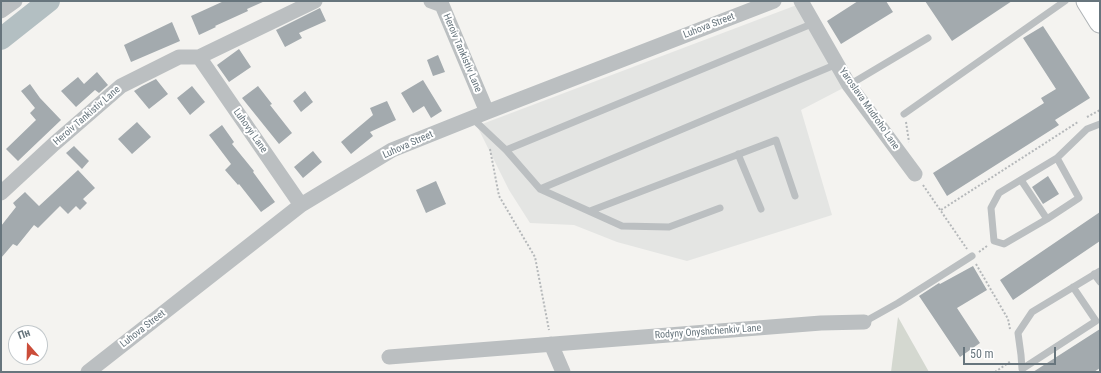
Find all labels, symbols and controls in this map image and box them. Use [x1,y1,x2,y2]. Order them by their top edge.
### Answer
street label: Luhova Street [682,11,736,41]
street label: Heroiv Tankistiv Lane [440,12,484,94]
street label: Yaroslava Mudroho Lane [836,66,902,152]
street label: Heroiv Tankistiv Lane [51,84,123,148]
street label: Luhovyi Lane [230,107,270,155]
street label: Luhova Street [381,129,435,161]
street label: Luhova Street [118,308,168,350]
street label: Rodyny Onyshchenkiv Lane [654,322,762,342]
north arrow [8,325,48,365]
text: Пн [16,326,32,342]
scale bar [965,339,1058,365]
text: 50 m [970,347,994,361]

